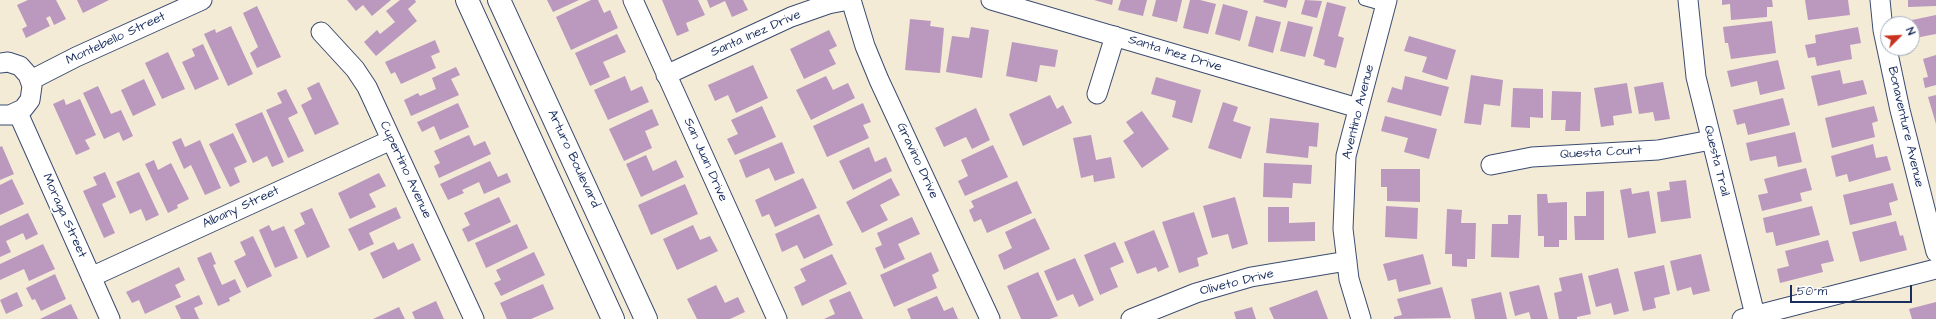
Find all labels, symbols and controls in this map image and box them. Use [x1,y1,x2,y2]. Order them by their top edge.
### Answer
street label: Santa Inez Drive [709,7,803,61]
street label: Montebello Street [64,9,168,69]
north arrow [1880,16,1920,56]
text: N [1902,25,1919,38]
street label: Santa Inez Drive [1126,32,1224,76]
street label: Aventino Avenue [1340,63,1378,161]
street label: Bonaventure Avenue [1884,65,1926,189]
street label: Arturo Boulevard [543,107,603,211]
street label: San Juan Drive [680,116,730,204]
street label: Cupertino Avenue [376,119,434,221]
street label: Gravino Drive [893,121,941,201]
street label: Questa Trail [1700,124,1732,198]
street label: Questa Court [1560,143,1642,163]
street label: Moraga Street [38,171,90,261]
street label: Albany Street [200,183,282,233]
street label: Oliveto Drive [1198,266,1276,300]
scale bar [1792,277,1914,303]
text: 50 m [1797,283,1827,300]

